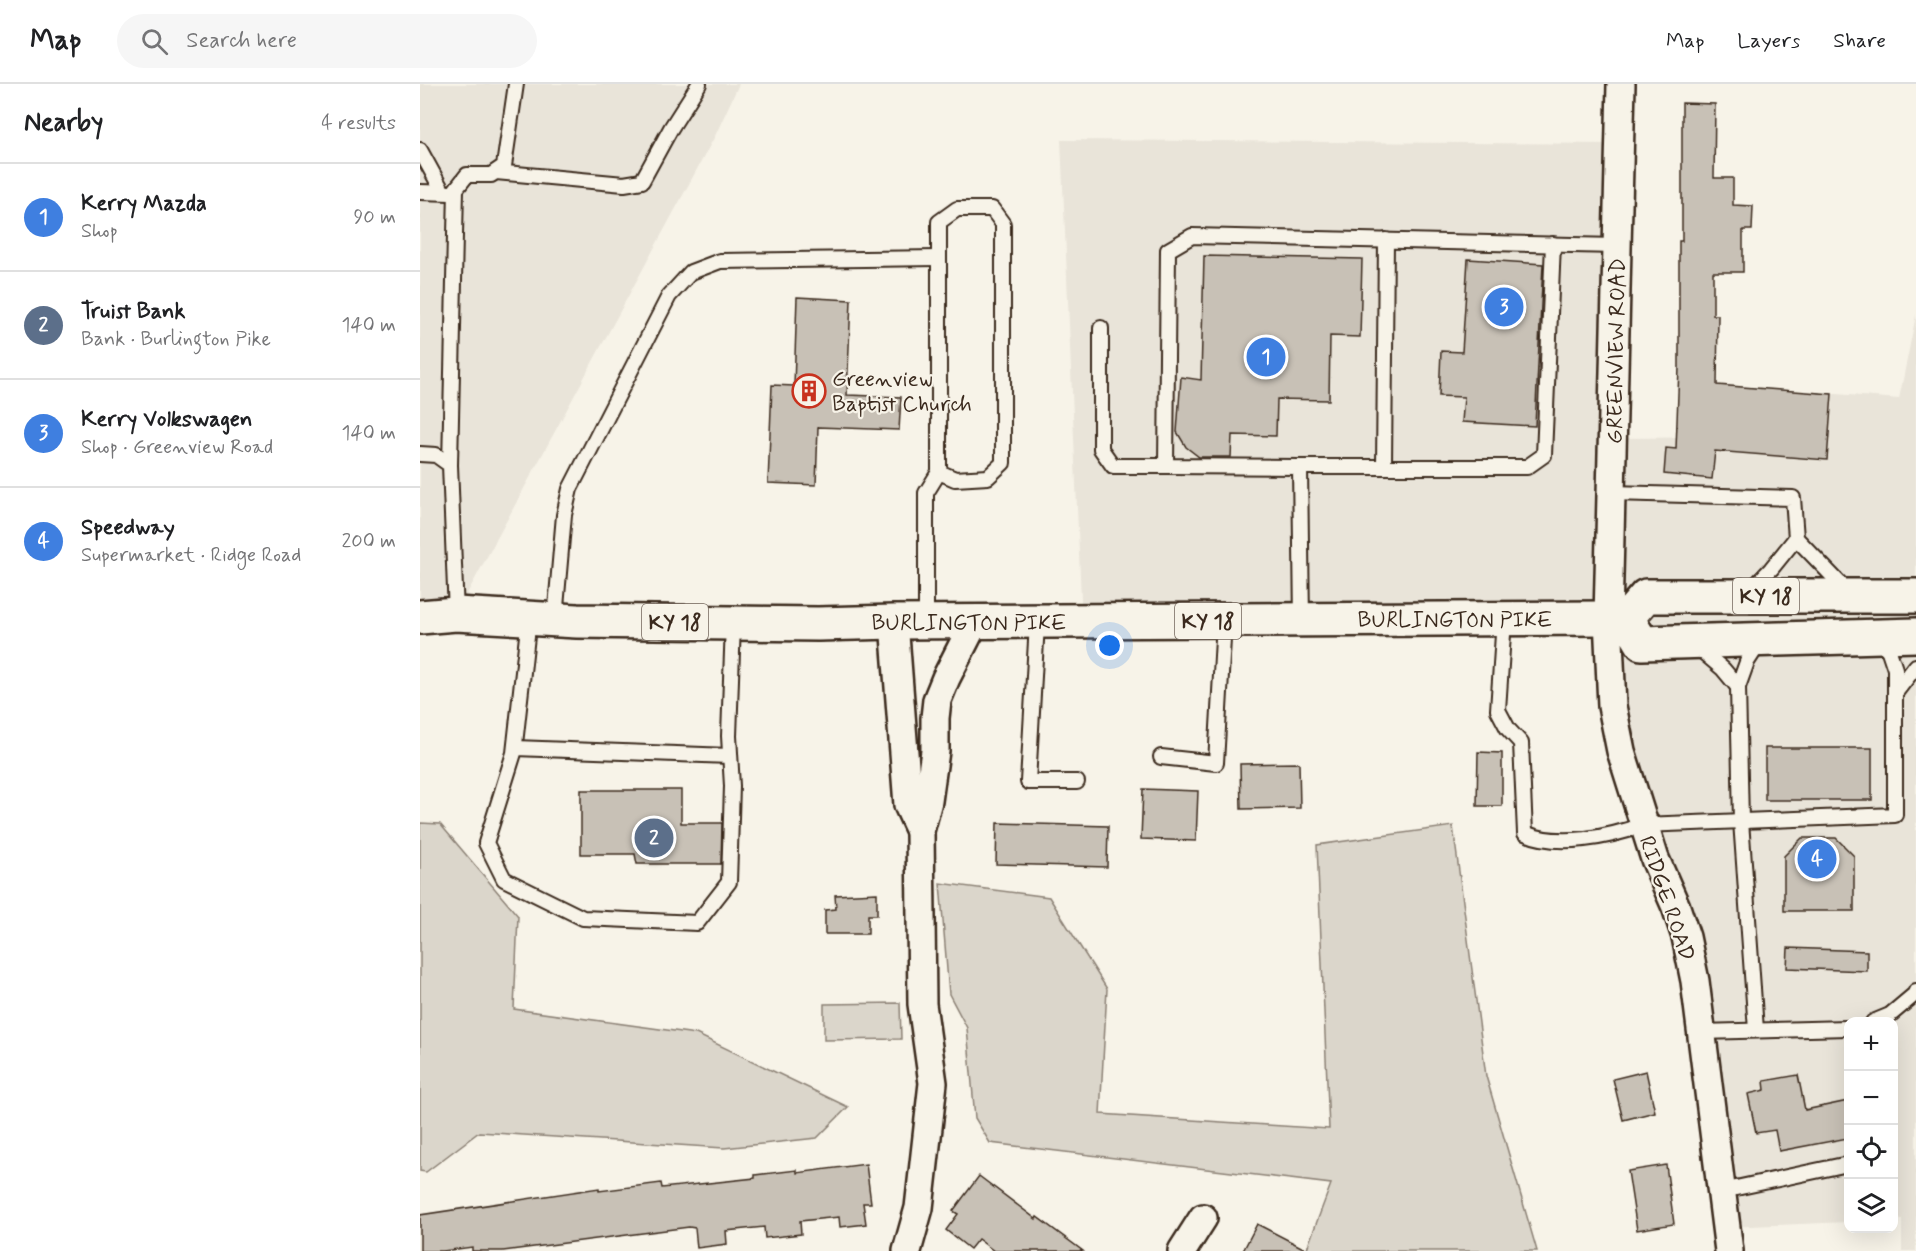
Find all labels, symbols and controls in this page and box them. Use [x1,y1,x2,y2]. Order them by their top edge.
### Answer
search box [117,14,537,68]
text: Map [30,23,81,60]
icon: search [138,25,171,58]
text: Search here [186,27,297,55]
text: Map [1666,27,1704,55]
text: Layers [1737,27,1800,55]
text: Share [1833,27,1886,55]
text: Nearby [24,106,103,140]
text: 4 results [321,110,396,137]
text: Kerry Mazda [81,190,207,218]
text: 1 [39,204,48,231]
text: 90 m [353,204,396,231]
text: Shop [81,218,118,245]
street label: GREENVIEW ROAD [1601,258,1633,444]
pin: 3 [1484,284,1524,330]
text: Truist Bank [81,298,185,326]
text: 2 [39,312,48,339]
text: 140 m [342,312,396,339]
text: Bank · Burlington Pike [81,326,271,353]
pin: 1 [1246,334,1286,380]
place label: Greenview Baptist Church [832,366,972,419]
building icon: Greenview Baptist Church [791,373,827,409]
text: Kerry Volkswagen [81,406,252,434]
text: 3 [39,420,48,447]
text: 140 m [342,420,396,447]
text: Shop · Greenview Road [81,434,273,461]
text: Speedway [81,514,175,542]
text: 4 [38,528,49,555]
text: 200 m [341,528,396,555]
text: Supermarket · Ridge Road [81,542,301,569]
road number: KY 18 [1733,578,1799,614]
road number: KY 18 [1175,603,1241,639]
road number: KY 18 [642,604,708,640]
street label: BURLINGTON PIKE [1358,607,1552,635]
street label: BURLINGTON PIKE [872,610,1066,638]
your location [1095,631,1124,660]
pin: 2 [634,816,674,861]
street label: RIDGE ROAD [1632,832,1701,965]
pin: 4 [1798,836,1836,882]
map controls [1844,1017,1898,1233]
button: + [1844,1017,1898,1071]
button: − [1844,1071,1898,1125]
button: locate [1844,1125,1898,1179]
button: layers [1844,1179,1898,1233]

